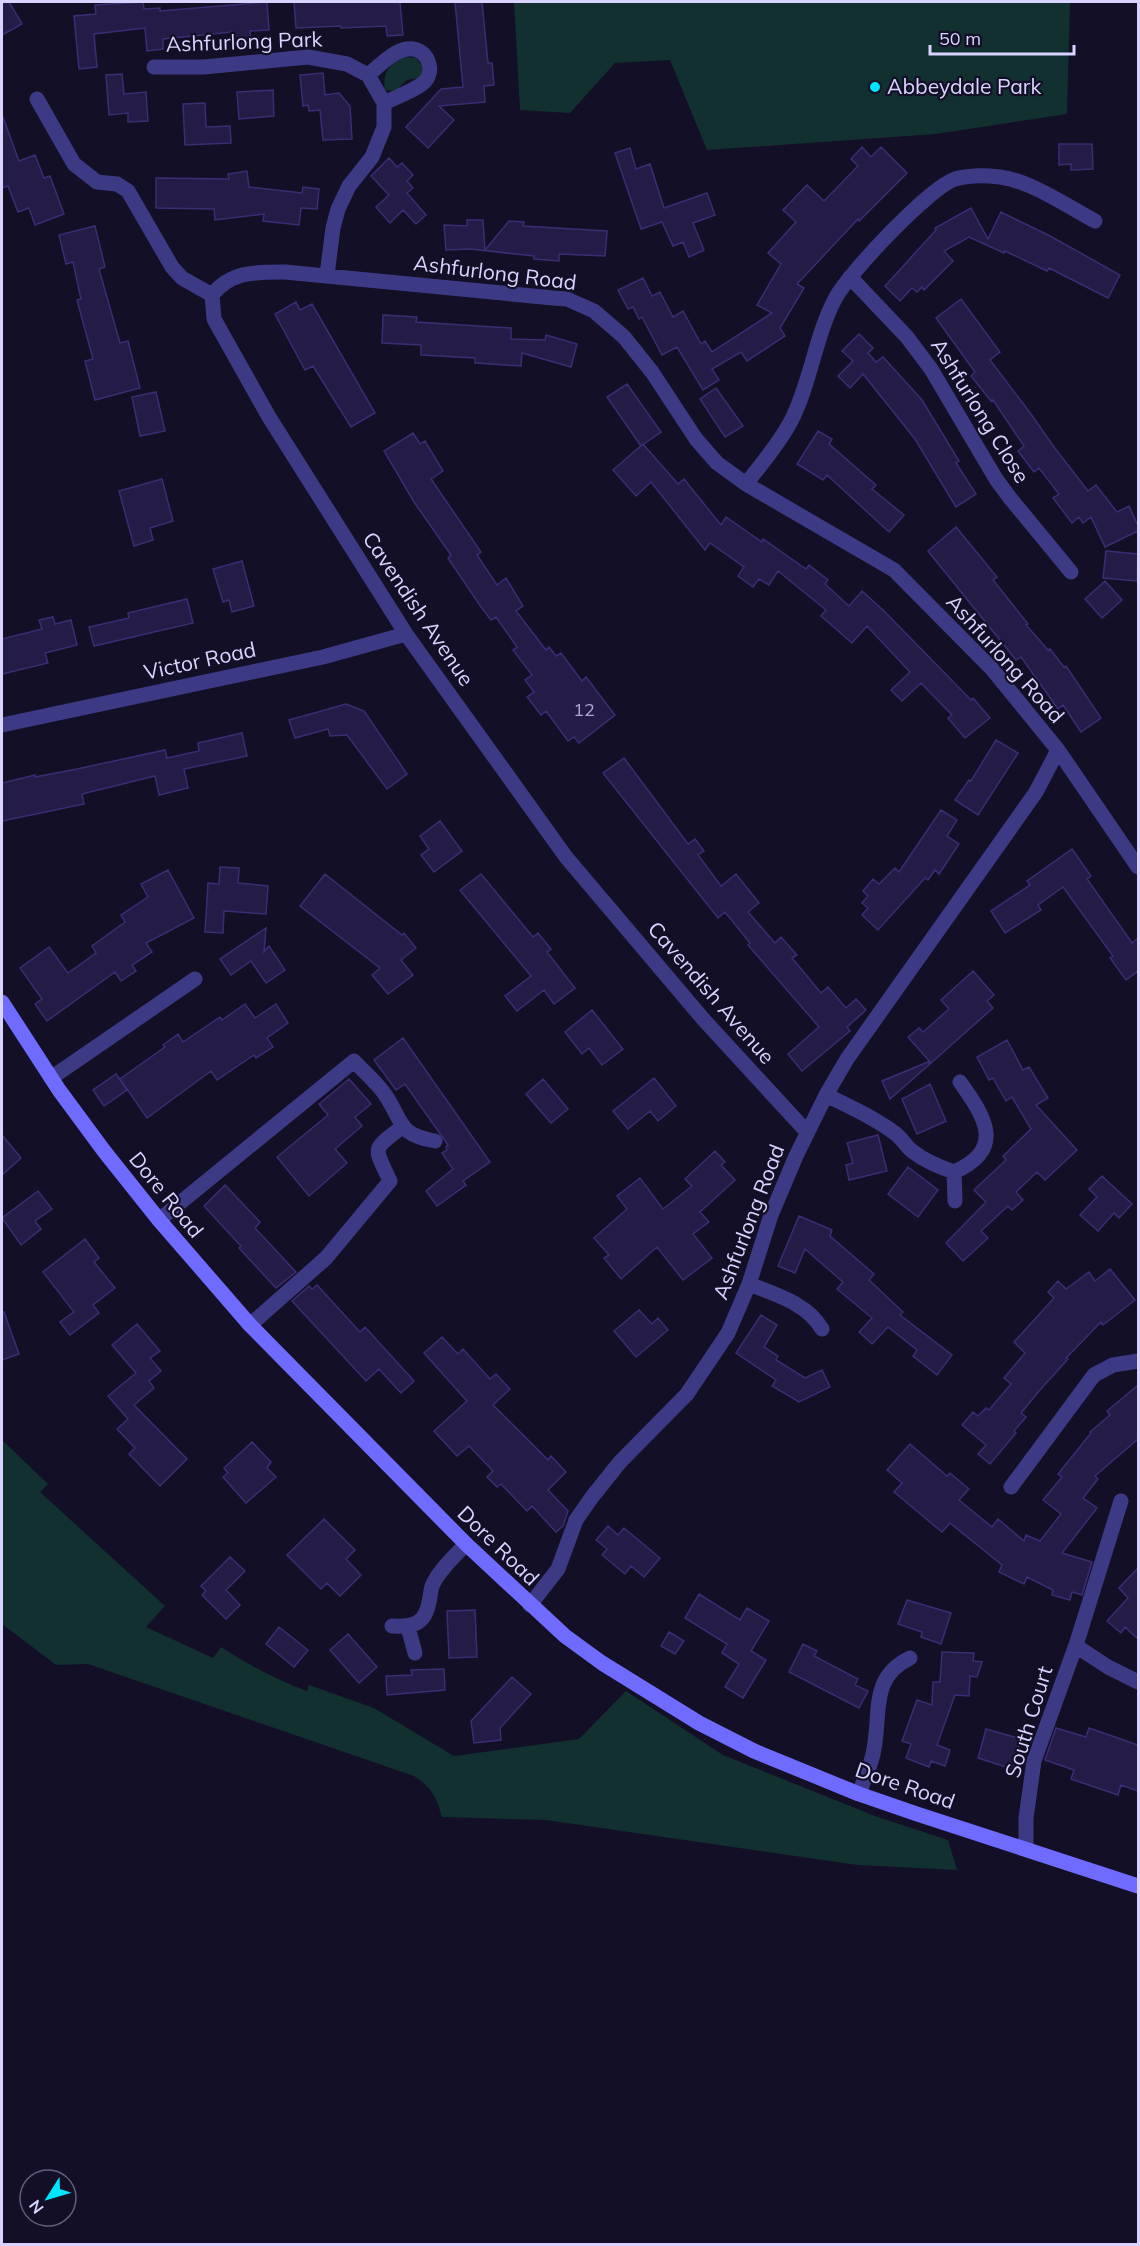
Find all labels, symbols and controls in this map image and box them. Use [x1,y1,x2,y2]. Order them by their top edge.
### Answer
scale bar [930,18,1074,56]
street label: Ashfurlong Park [165,25,323,57]
text: 50 m [939,27,981,50]
place label: Abbeydale Park [887,73,1041,99]
marker: Abbeydale Park [868,80,882,94]
street label: Ashfurlong Road [412,249,578,295]
street label: Ashfurlong Close [926,333,1036,488]
street label: Cavendish Avenue [358,526,480,690]
street label: Ashfurlong Road [941,589,1070,728]
street label: Victor Road [141,635,258,685]
house number: 12 [573,698,595,721]
street label: Cavendish Avenue [643,916,781,1069]
street label: Ashfurlong Road [707,1141,790,1303]
street label: Dore Road [124,1146,209,1243]
street label: Dore Road [452,1500,545,1591]
street label: South Court [999,1663,1057,1781]
street label: Dore Road [852,1756,959,1814]
north arrow [18,2168,78,2228]
text: N [24,2196,48,2218]

